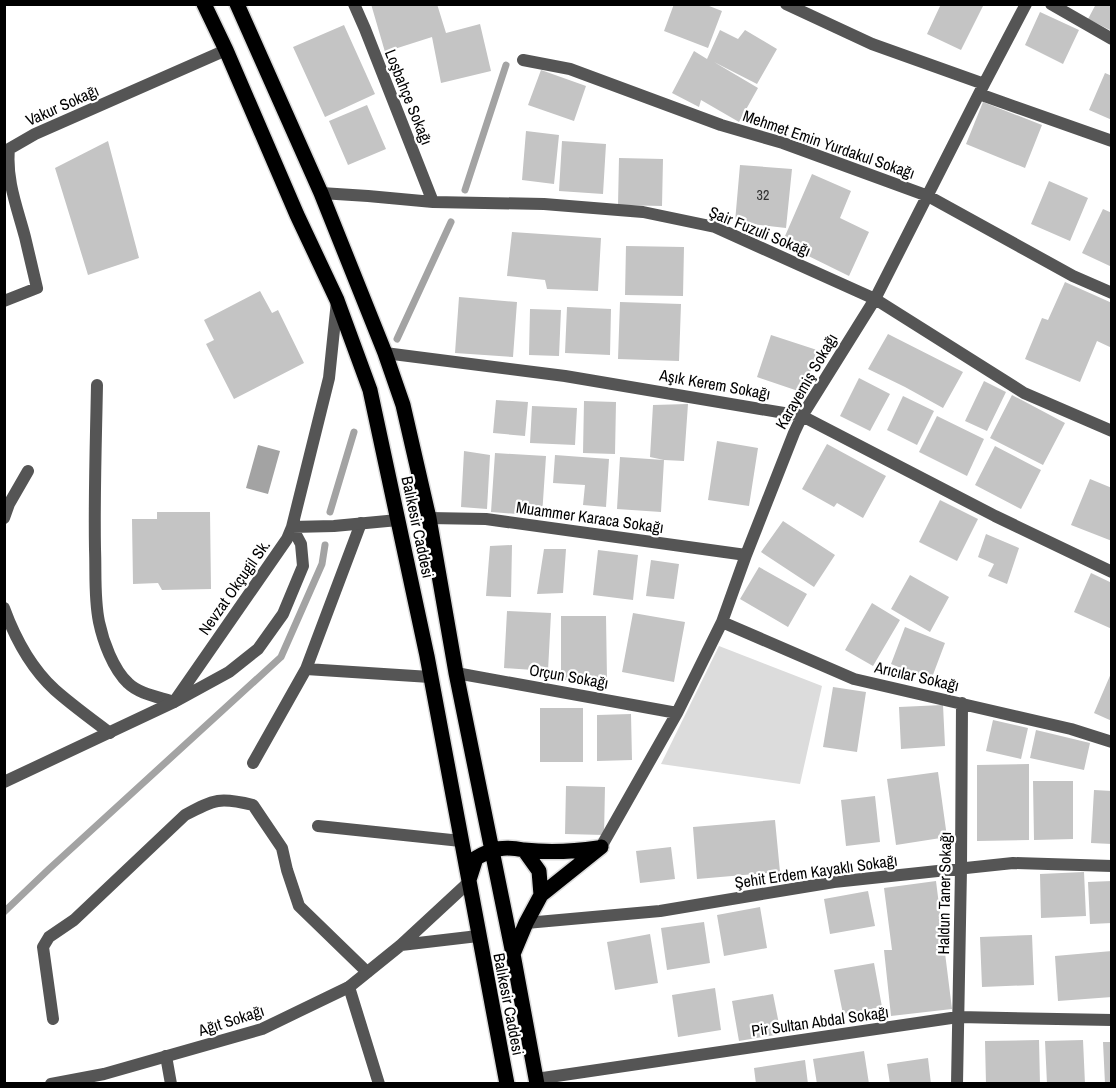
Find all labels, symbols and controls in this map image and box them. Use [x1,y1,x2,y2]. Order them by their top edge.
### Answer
street label: Loşbahçe Sokağı [380,46,438,148]
street label: Vakur Sokağı [22,79,102,131]
street label: Mehmet Emin Yurdakul Sokağı [740,104,918,184]
house number: 32 [757,186,769,204]
street label: Şair Fuzuli Sokağı [706,201,814,261]
street label: Karayemiş Sokağı [770,329,842,433]
street label: Aşık Kerem Sokağı [657,363,772,405]
street label: Balıkesir Caddesi [396,474,440,580]
street label: Muammer Karaca Sokağı [515,496,665,538]
street label: Nevzat Okçugil Sk. [193,535,275,639]
street label: Arıcılar Sokağı [872,655,961,696]
street label: Orçun Sokağı [528,658,610,694]
street label: Haldun Taner Sokağı [932,832,956,954]
street label: Şehit Erdem Kayaklı Sokağı [733,849,899,893]
street label: Balıkesir Caddesi [488,951,530,1057]
street label: Ağıt Sokağı [194,999,267,1041]
street label: Pir Sultan Abdal Sokağı [750,1000,890,1042]

